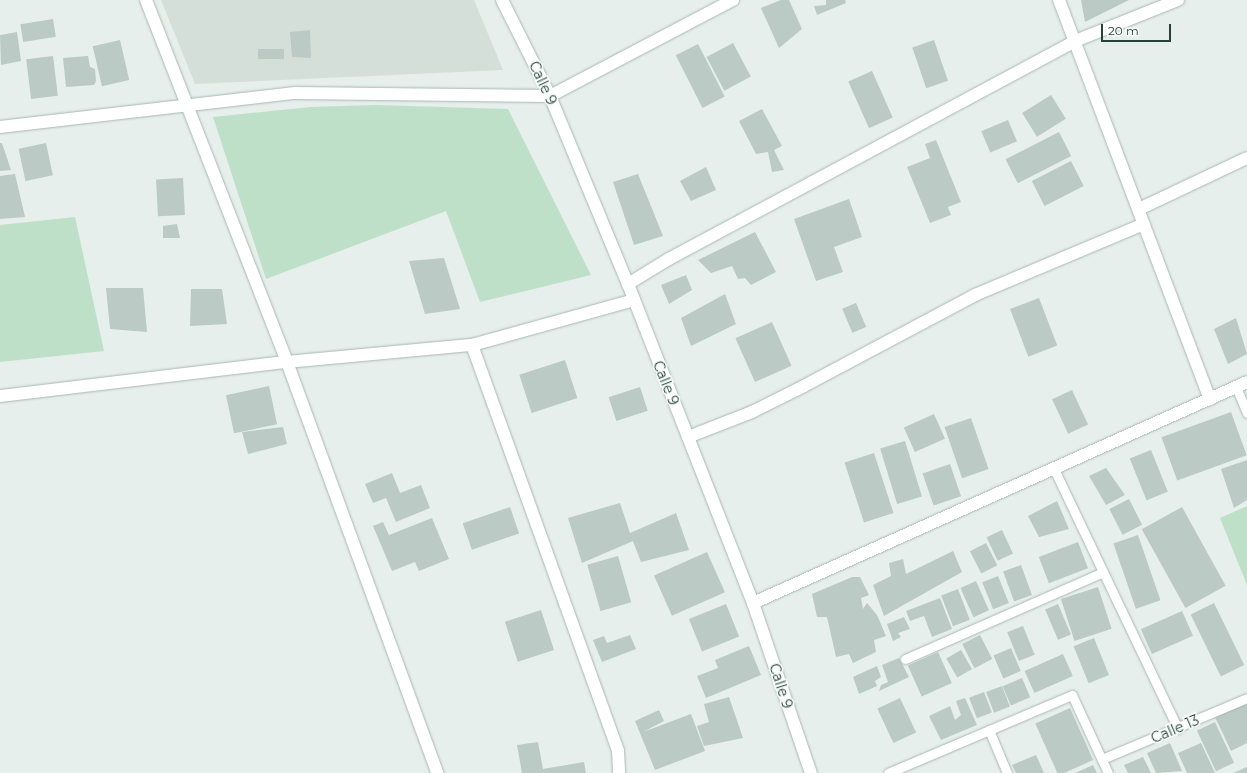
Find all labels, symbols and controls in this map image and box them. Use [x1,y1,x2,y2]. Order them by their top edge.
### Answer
scale bar [1103,16,1173,42]
text: 20 m [1108,23,1139,38]
street label: Calle 9 [526,58,560,108]
street label: Calle 9 [650,358,682,408]
street label: Calle 9 [766,661,796,711]
street label: Calle 13 [1148,711,1202,747]

